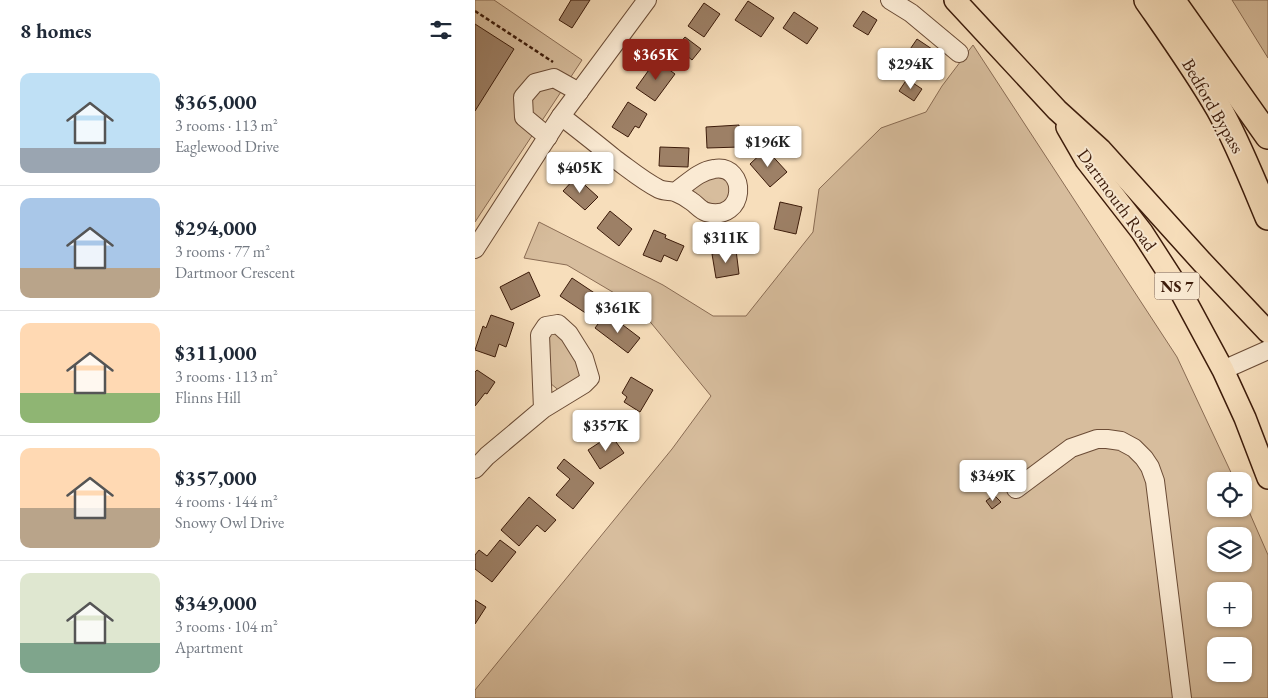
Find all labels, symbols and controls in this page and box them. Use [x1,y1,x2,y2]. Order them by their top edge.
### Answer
icon: filters [427,16,455,44]
text: 8 homes [20,17,92,44]
pin: $365K [621,38,691,81]
text: $365K [634,44,678,65]
pin: $294K [876,48,946,90]
text: $294K [889,53,933,74]
street label: Bedford Bypass [1177,54,1250,157]
text: $365,000 [175,88,257,115]
icon: home [60,93,120,153]
text: 3 rooms · 113 m² [175,115,278,136]
pin: $196K [733,126,803,168]
text: $196K [746,131,790,152]
text: Eaglewood Drive [175,136,279,157]
street label: Dartmouth Road [1073,144,1163,256]
pin: $405K [545,152,615,194]
text: $405K [558,157,602,178]
text: $294,000 [175,214,257,241]
icon: home [60,218,120,278]
pin: $311K [691,222,761,264]
text: $311K [704,227,748,248]
text: 3 rooms · 77 m² [175,241,270,262]
text: Dartmoor Crescent [175,262,295,283]
road number: NS 7 [1155,272,1199,300]
pin: $361K [583,292,653,334]
text: $361K [596,297,640,318]
text: $311,000 [175,339,257,366]
icon: home [60,343,120,403]
text: 3 rooms · 113 m² [175,366,278,387]
text: Flinns Hill [175,387,241,408]
pin: $357K [571,410,641,452]
text: $357K [584,415,628,436]
pin: $349K [958,460,1028,502]
text: $357,000 [175,464,257,491]
text: $349K [971,465,1015,486]
icon: home [60,468,120,528]
map controls [1207,472,1252,682]
button: locate [1207,472,1252,517]
text: 4 rooms · 144 m² [175,491,278,512]
text: Snowy Owl Drive [175,512,284,533]
button: layers [1207,527,1252,572]
button: + [1207,582,1252,627]
text: $349,000 [175,589,257,616]
icon: home [60,593,120,653]
text: 3 rooms · 104 m² [175,616,278,637]
text: Apartment [175,637,243,658]
button: − [1207,637,1252,682]

